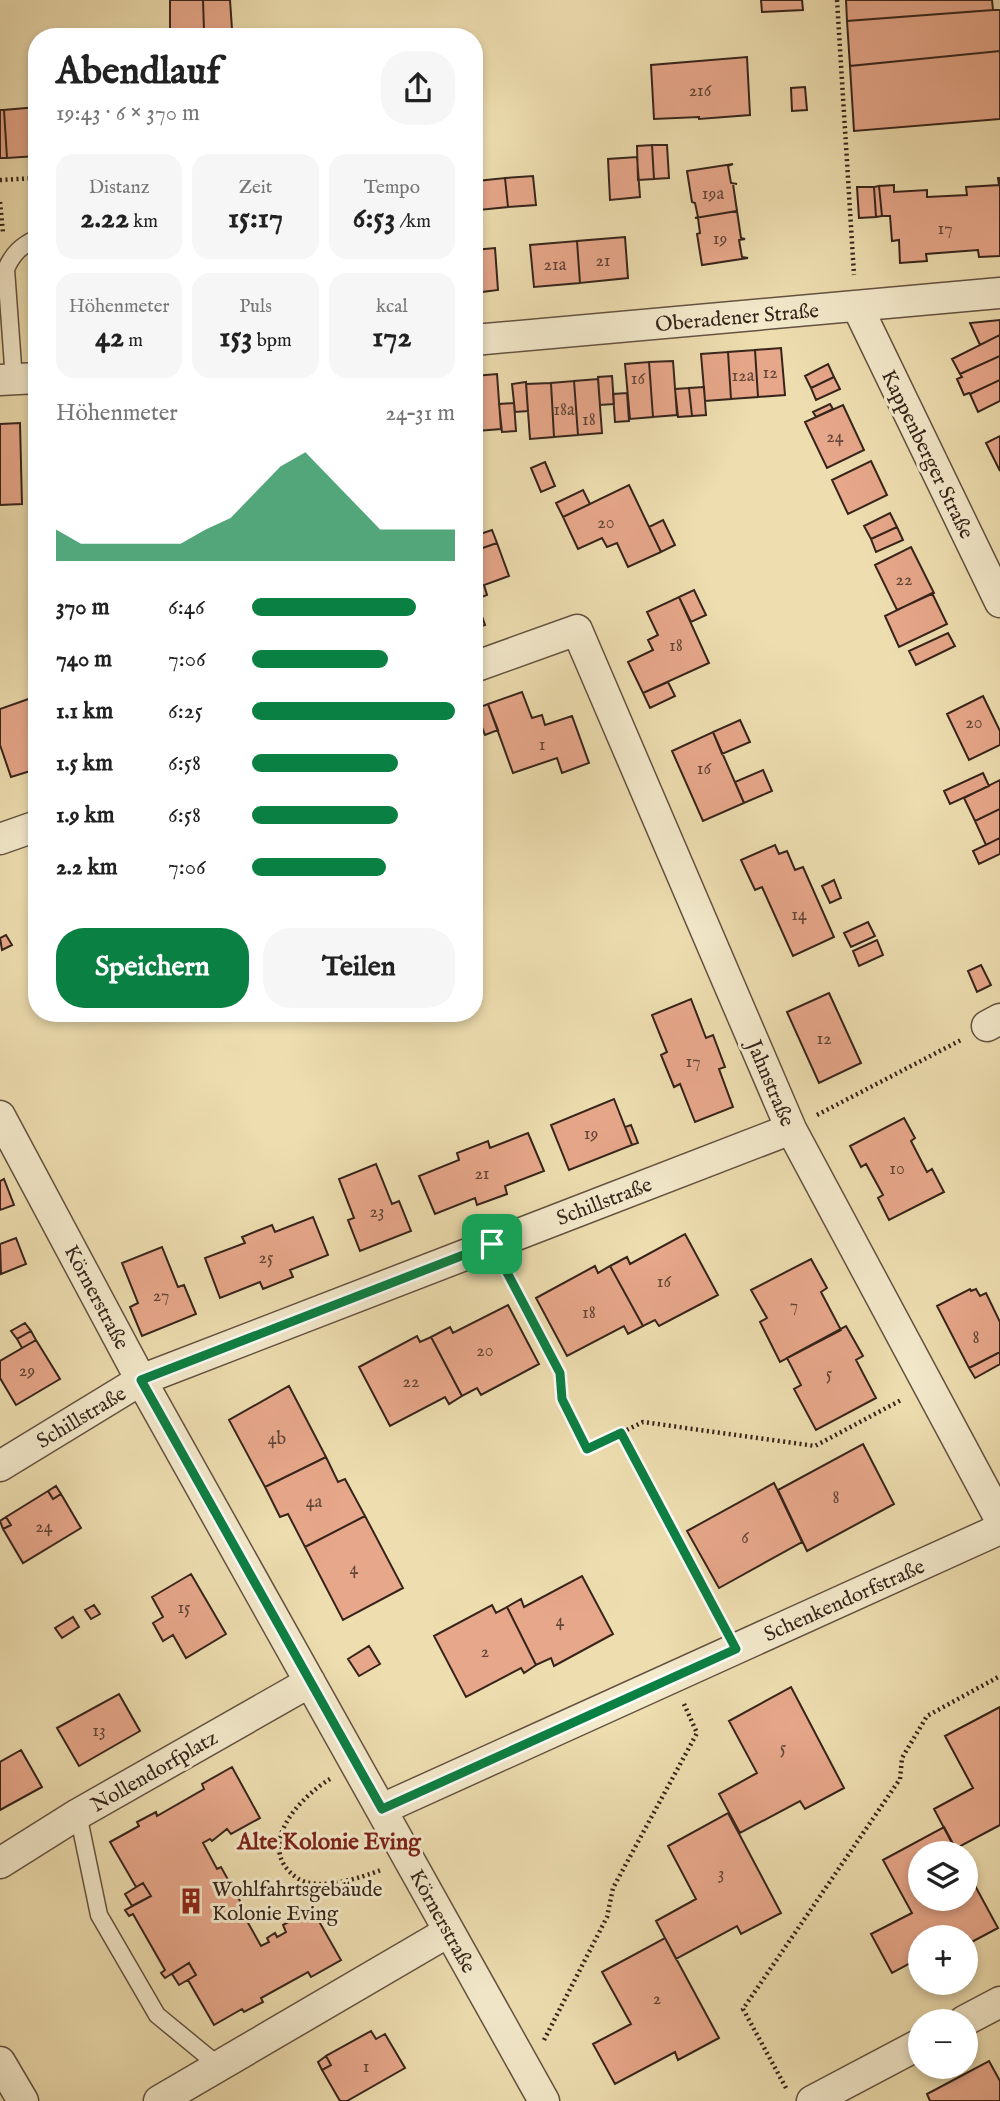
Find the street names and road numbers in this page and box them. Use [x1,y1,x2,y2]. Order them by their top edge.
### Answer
street label: Oberadener Straße [654,298,820,339]
street label: Kappenberger Straße [874,366,979,544]
street label: Jahnstraße [739,1034,800,1131]
street label: Schillstraße [553,1172,656,1233]
street label: Körnerstraße [57,1241,135,1355]
street label: Schillstraße [32,1381,132,1456]
street label: Schenkendorfstraße [760,1554,930,1649]
street label: Nollendorfplatz [87,1725,223,1819]
street label: Körnerstraße [402,1865,481,1979]

